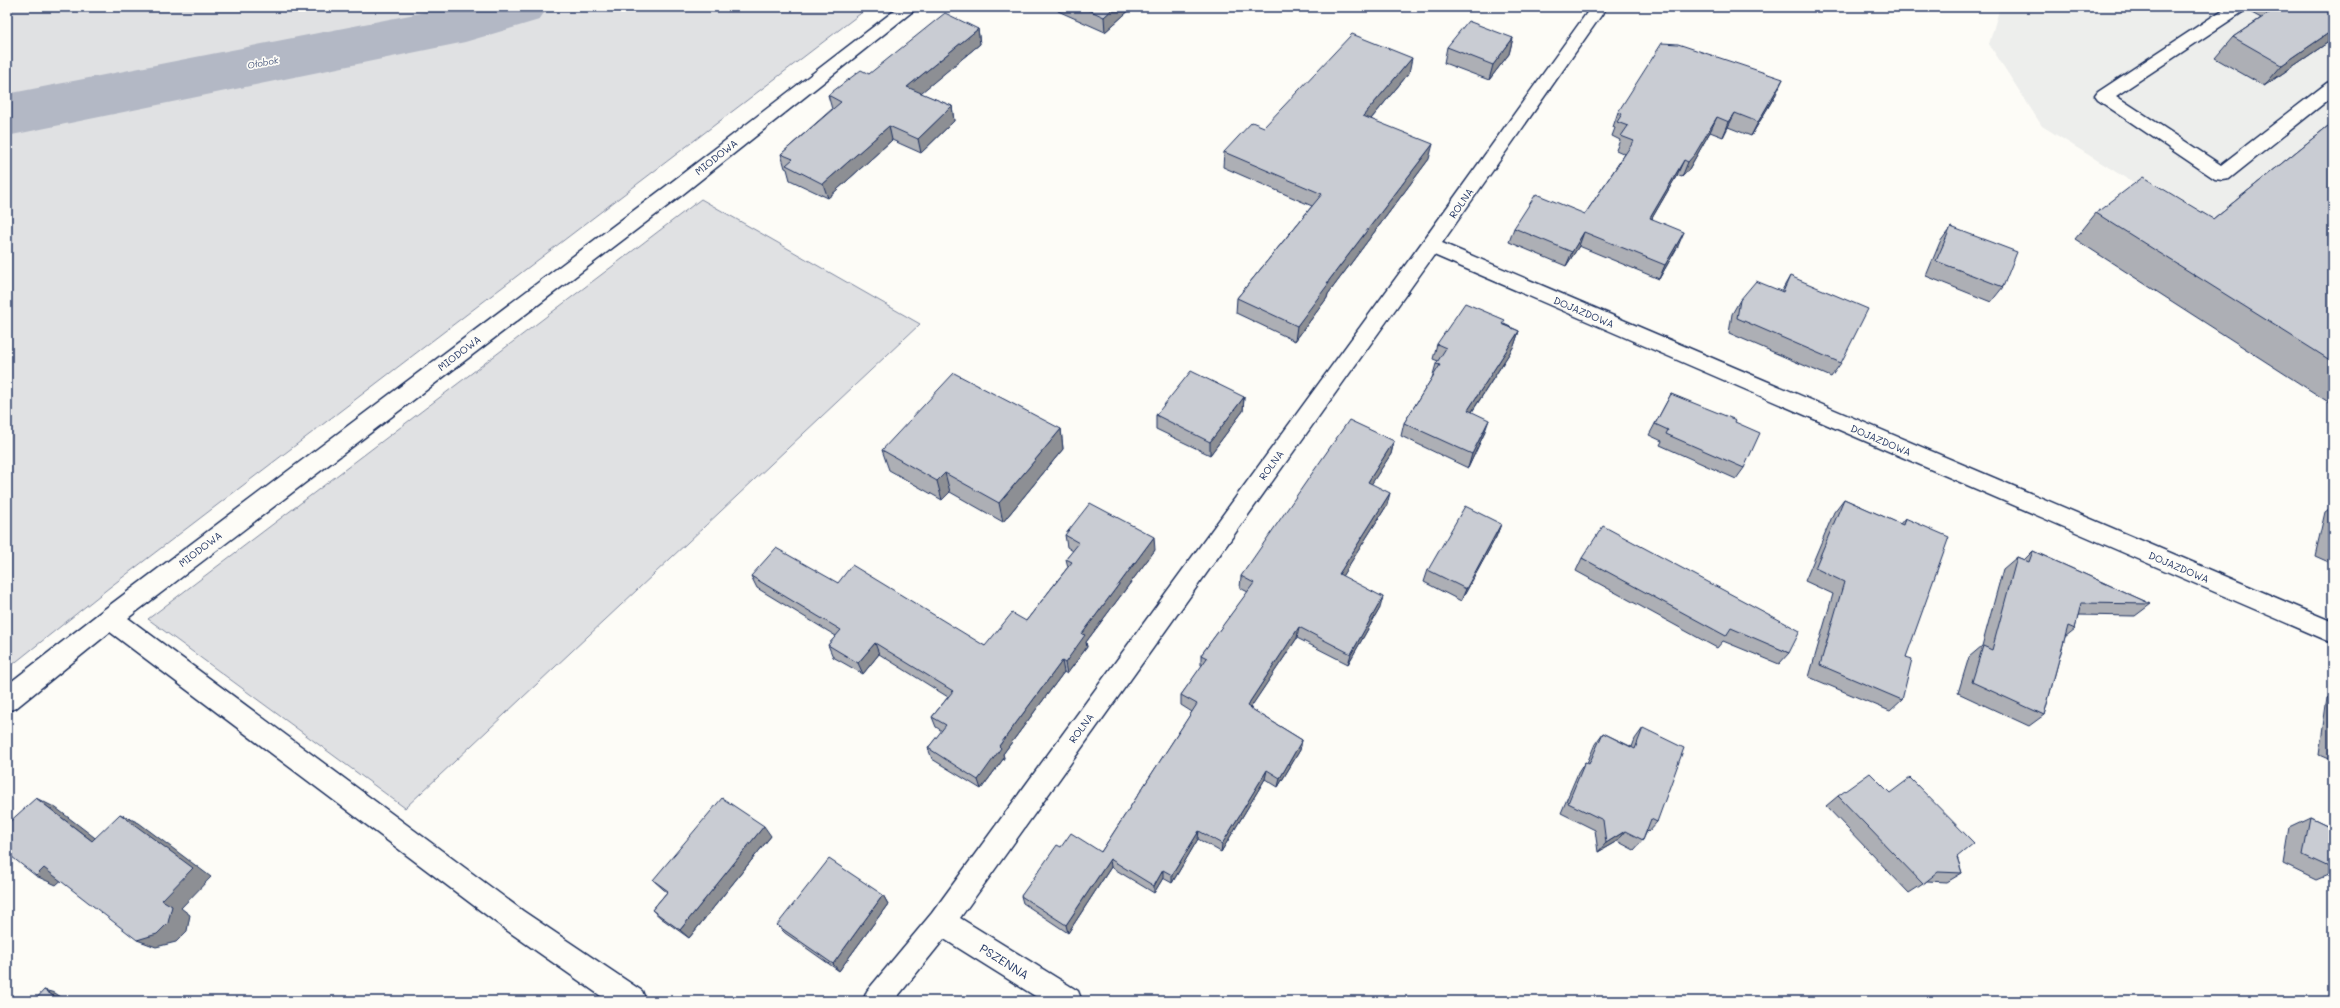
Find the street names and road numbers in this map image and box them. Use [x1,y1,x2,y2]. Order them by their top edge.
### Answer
street label: MIODOWA [692,136,740,178]
street label: ROLNA [1446,185,1476,221]
street label: DOJAZDOWA [1552,293,1616,331]
street label: MIODOWA [435,332,484,374]
street label: DOJAZDOWA [1849,421,1913,459]
street label: ROLNA [1255,447,1287,483]
street label: MIODOWA [176,528,225,570]
street label: DOJAZDOWA [2147,548,2211,586]
street label: ROLNA [1065,710,1097,746]
street label: PSZENNA [977,940,1032,983]

